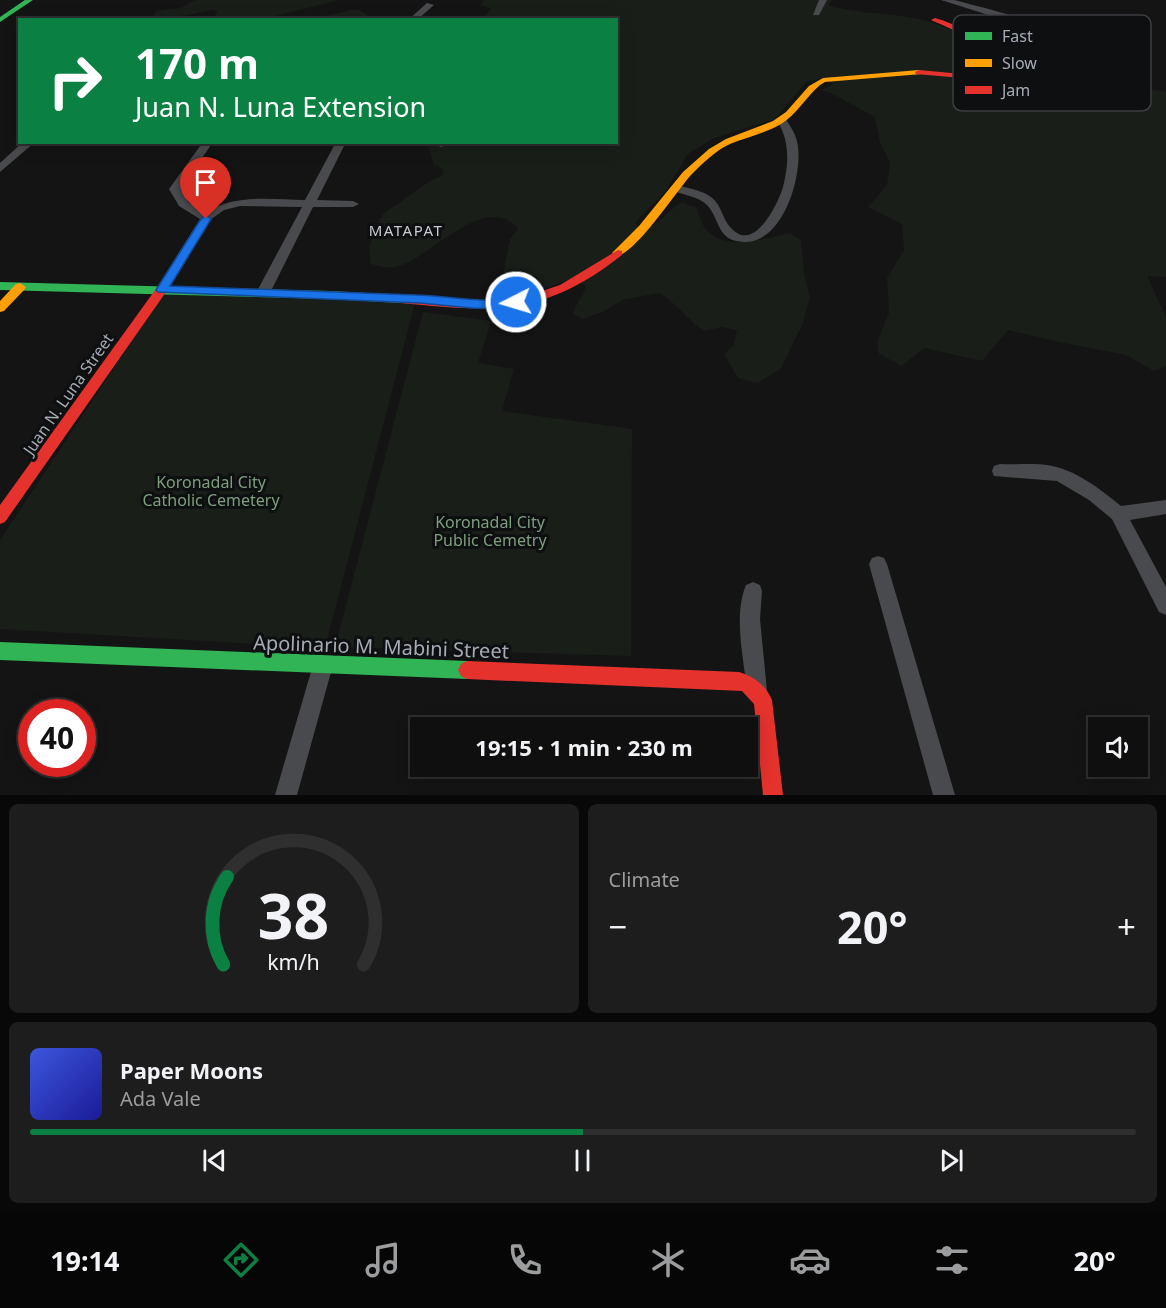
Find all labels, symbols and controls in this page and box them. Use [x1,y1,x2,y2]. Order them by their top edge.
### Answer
legend [953,15,1151,111]
text: Fast [1002,25,1033,47]
text: 170 m [135,34,259,91]
icon: right [36,42,114,120]
text: Slow [1002,52,1037,74]
text: Jam [1000,79,1030,101]
text: Juan N. Luna Extension [135,88,426,125]
pin [180,157,231,219]
icon: arrive [189,166,222,199]
district label: MATAPAT [369,220,443,240]
position arrow [484,270,548,334]
street label: Juan N. Luna Street [17,329,118,461]
park label: Koronadal City Catholic Cemetery [142,471,280,511]
park label: Koronadal City Public Cemetry [433,511,547,551]
street label: Apolinario M. Mabini Street [253,629,509,664]
speed limit sign: 40 [18,699,96,777]
map controls [1088,717,1148,777]
button: sound [1088,717,1148,777]
text: 19:15 · 1 min · 230 m [475,732,693,762]
text: Climate [609,866,680,893]
text: 38 [258,872,329,957]
text: 20° [837,896,908,957]
text: − [609,904,627,949]
text: + [1117,904,1136,949]
text: km/h [267,948,320,977]
text: Paper Moons [120,1055,263,1085]
text: Ada Vale [120,1085,201,1112]
icon: previous [198,1144,231,1177]
icon: pause [566,1144,599,1177]
icon: next [935,1144,968,1177]
icon: directions [220,1239,262,1281]
icon: music [362,1239,404,1281]
icon: phone [504,1239,546,1281]
icon: climate [647,1239,689,1281]
icon: car [789,1239,831,1281]
icon: filters [931,1239,973,1281]
text: 19:14 [50,1242,120,1279]
text: 20° [1073,1242,1116,1279]

